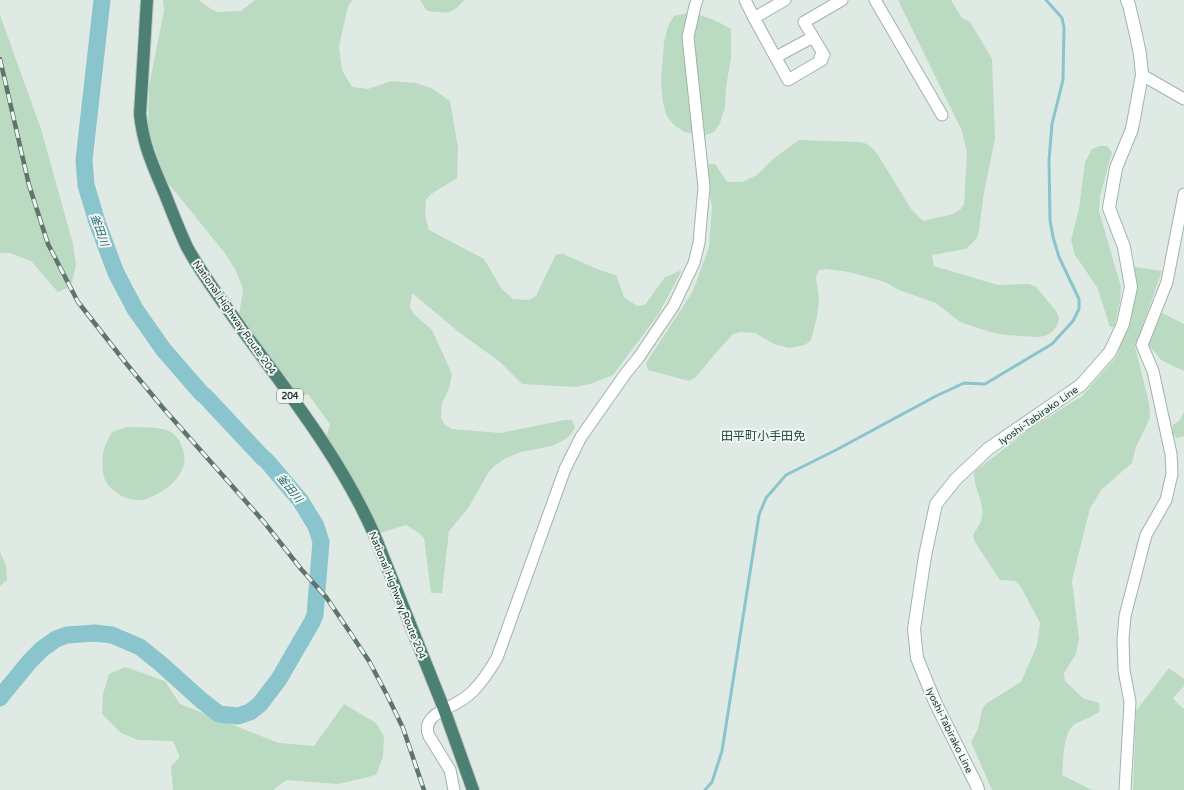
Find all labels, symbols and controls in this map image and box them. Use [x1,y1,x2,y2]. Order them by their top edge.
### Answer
water label: 釜田川 [88,212,111,249]
street label: National Highway Route 204 [190,258,278,377]
street label: Iyoshi-Tabirako Line [997,384,1081,448]
road number: 204 [277,389,303,403]
district label: 田平町小手田免 [721,429,805,443]
water label: 釜田川 [274,471,306,506]
street label: National Highway Route 204 [366,530,428,661]
street label: Iyoshi-Tabirako Line [923,685,975,776]

